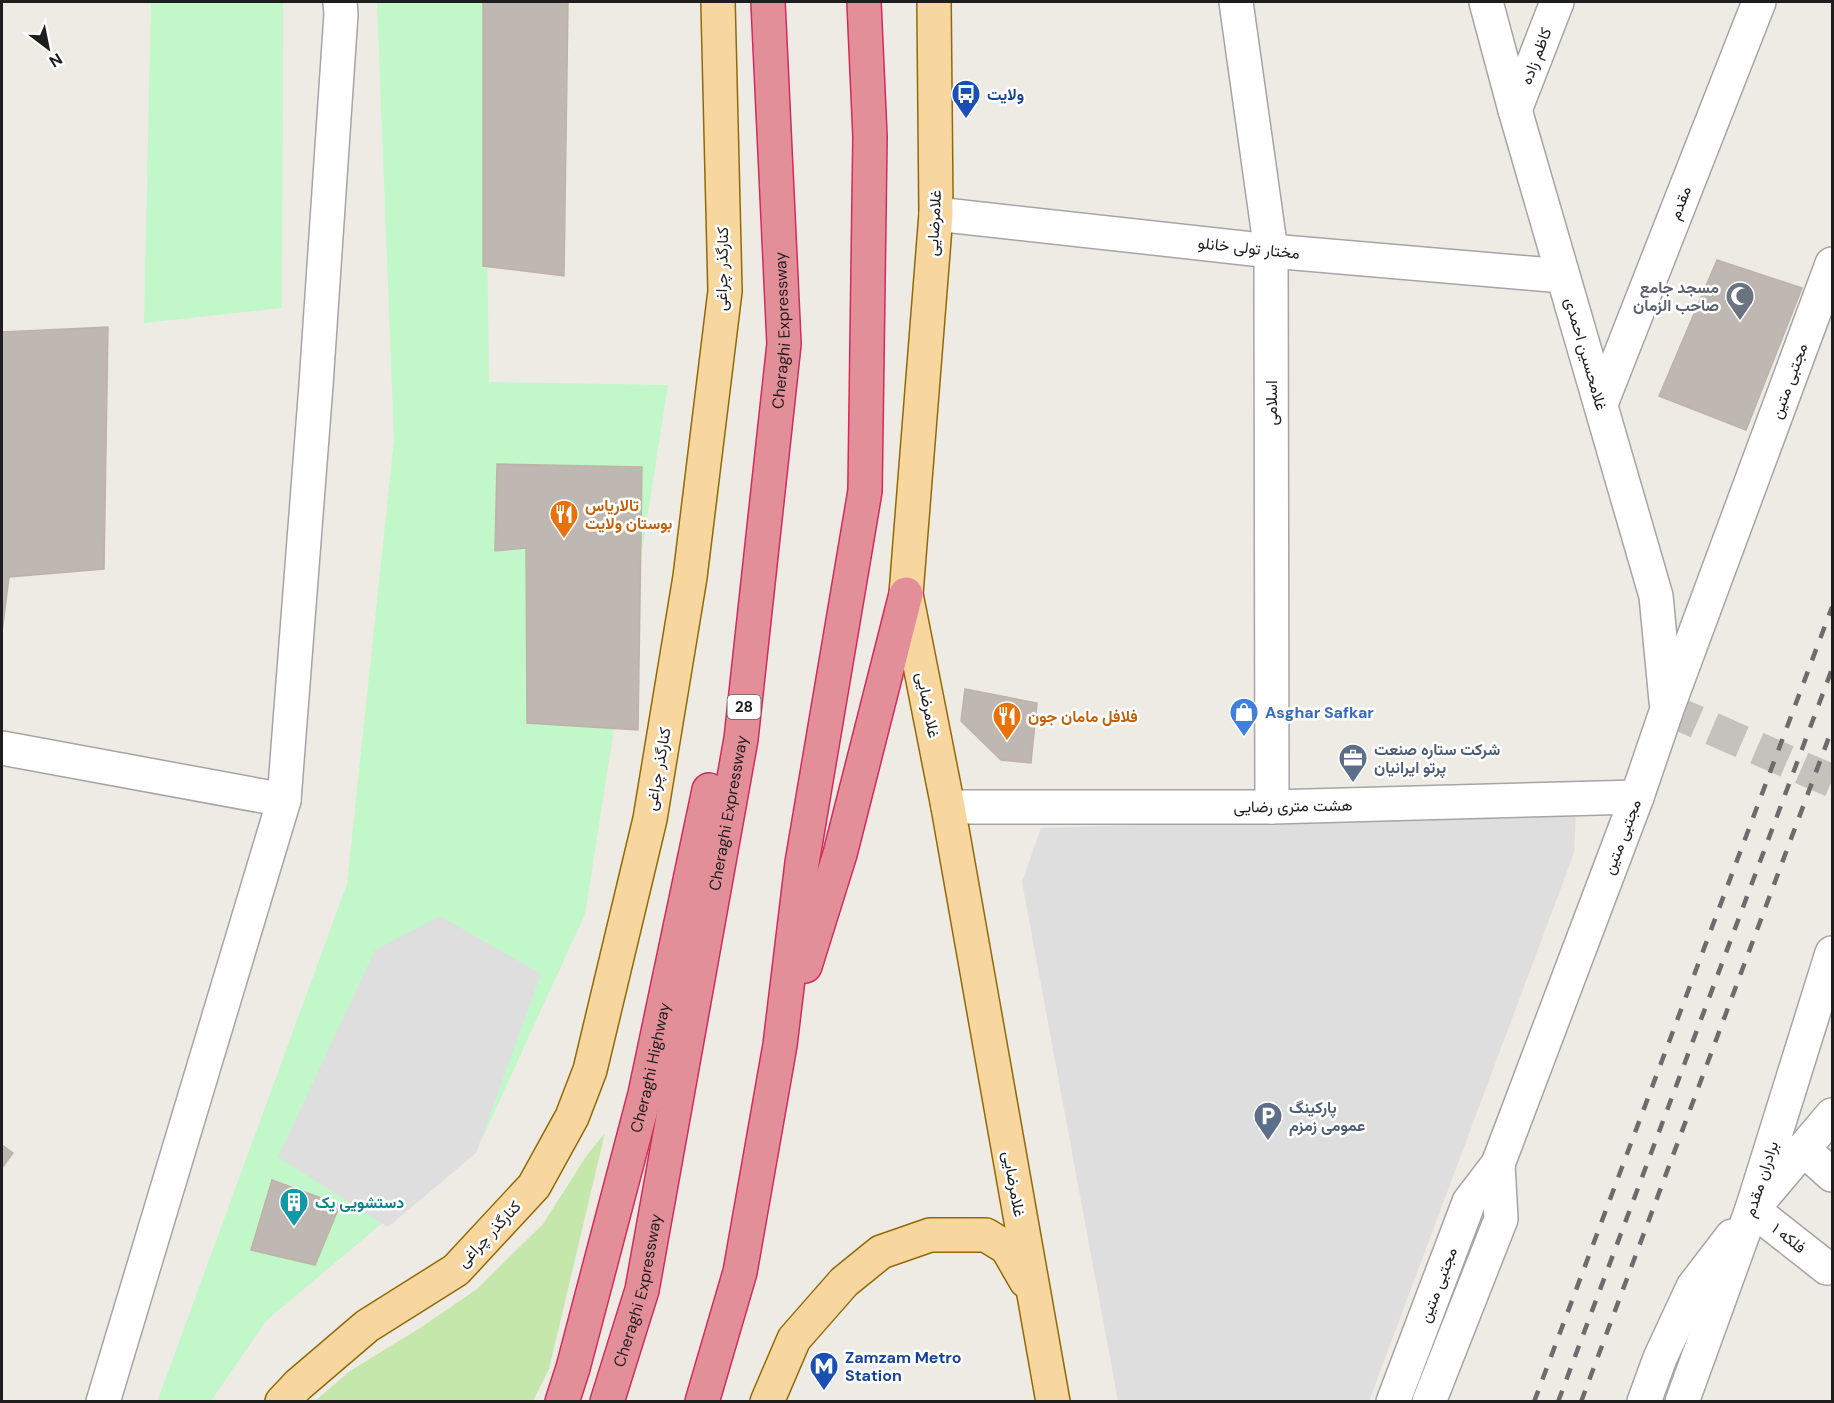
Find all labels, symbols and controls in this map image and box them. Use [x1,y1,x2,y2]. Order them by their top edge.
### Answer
north arrow [18,18,78,78]
street label: کاظم زاده [1516,25,1556,87]
text: N [45,48,66,72]
bus stop icon: ولایت [950,78,982,120]
place label: ولایت [987,84,1024,105]
street label: مقدم [1664,183,1696,223]
street label: غلامرضایی [922,189,946,257]
street label: کنارگذر چراغی [711,227,734,311]
street label: مختار تولی خانلو [1197,232,1301,264]
street label: Cheraghi Expressway [767,251,795,410]
place label: مسجد جامع صاحب الزمان [1633,277,1719,316]
mosque icon: مسجد جامع صاحب الزمان [1724,280,1756,322]
street label: غلامحسین احمدی [1560,295,1612,413]
street label: مجتبی متین [1766,340,1812,422]
street label: اسلامی [1261,380,1282,426]
place label: تالاریاس بوستان ولایت [585,495,672,534]
restaurant icon: تالاریاس بوستان ولایت [548,498,580,540]
street label: غلامرضایی [911,670,945,740]
road number: 28 [728,695,760,719]
shop icon: Asghar Safkar [1228,696,1260,738]
restaurant icon: فلافل مامان جون [991,700,1023,742]
place label: Asghar Safkar [1265,702,1374,723]
place label: فلافل مامان جون [1028,706,1138,727]
street label: کنارگذر چراغی [640,726,677,812]
street label: Cheraghi Expressway [703,734,752,892]
place label: شرکت ستاره صنعت پرتو ایرانیان [1374,739,1500,779]
office icon: شرکت ستاره صنعت پرتو ایرانیان [1337,742,1369,784]
street label: هشت متری رضایی [1233,794,1353,818]
street label: مجتبی متین [1598,796,1646,878]
street label: Cheraghi Highway [625,1000,675,1135]
place label: پارکینگ عمومی زمزم [1289,1097,1365,1136]
parking icon: پارکینگ عمومی زمزم [1252,1100,1284,1142]
street label: برادران مقدم [1739,1138,1783,1220]
street label: غلامرضایی [998,1149,1030,1219]
building icon: دستشویی یک [278,1186,310,1228]
place label: دستشویی یک [315,1192,404,1213]
street label: کنارگذر چراغی [453,1196,526,1273]
street label: Cheraghi Expressway [608,1212,666,1370]
street label: فلکه ۱ [1768,1218,1810,1258]
street label: مجتبی متین [1414,1244,1462,1326]
place label: Zamzam Metro Station [845,1347,962,1386]
metro station icon: Zamzam Metro Station [808,1350,840,1392]

